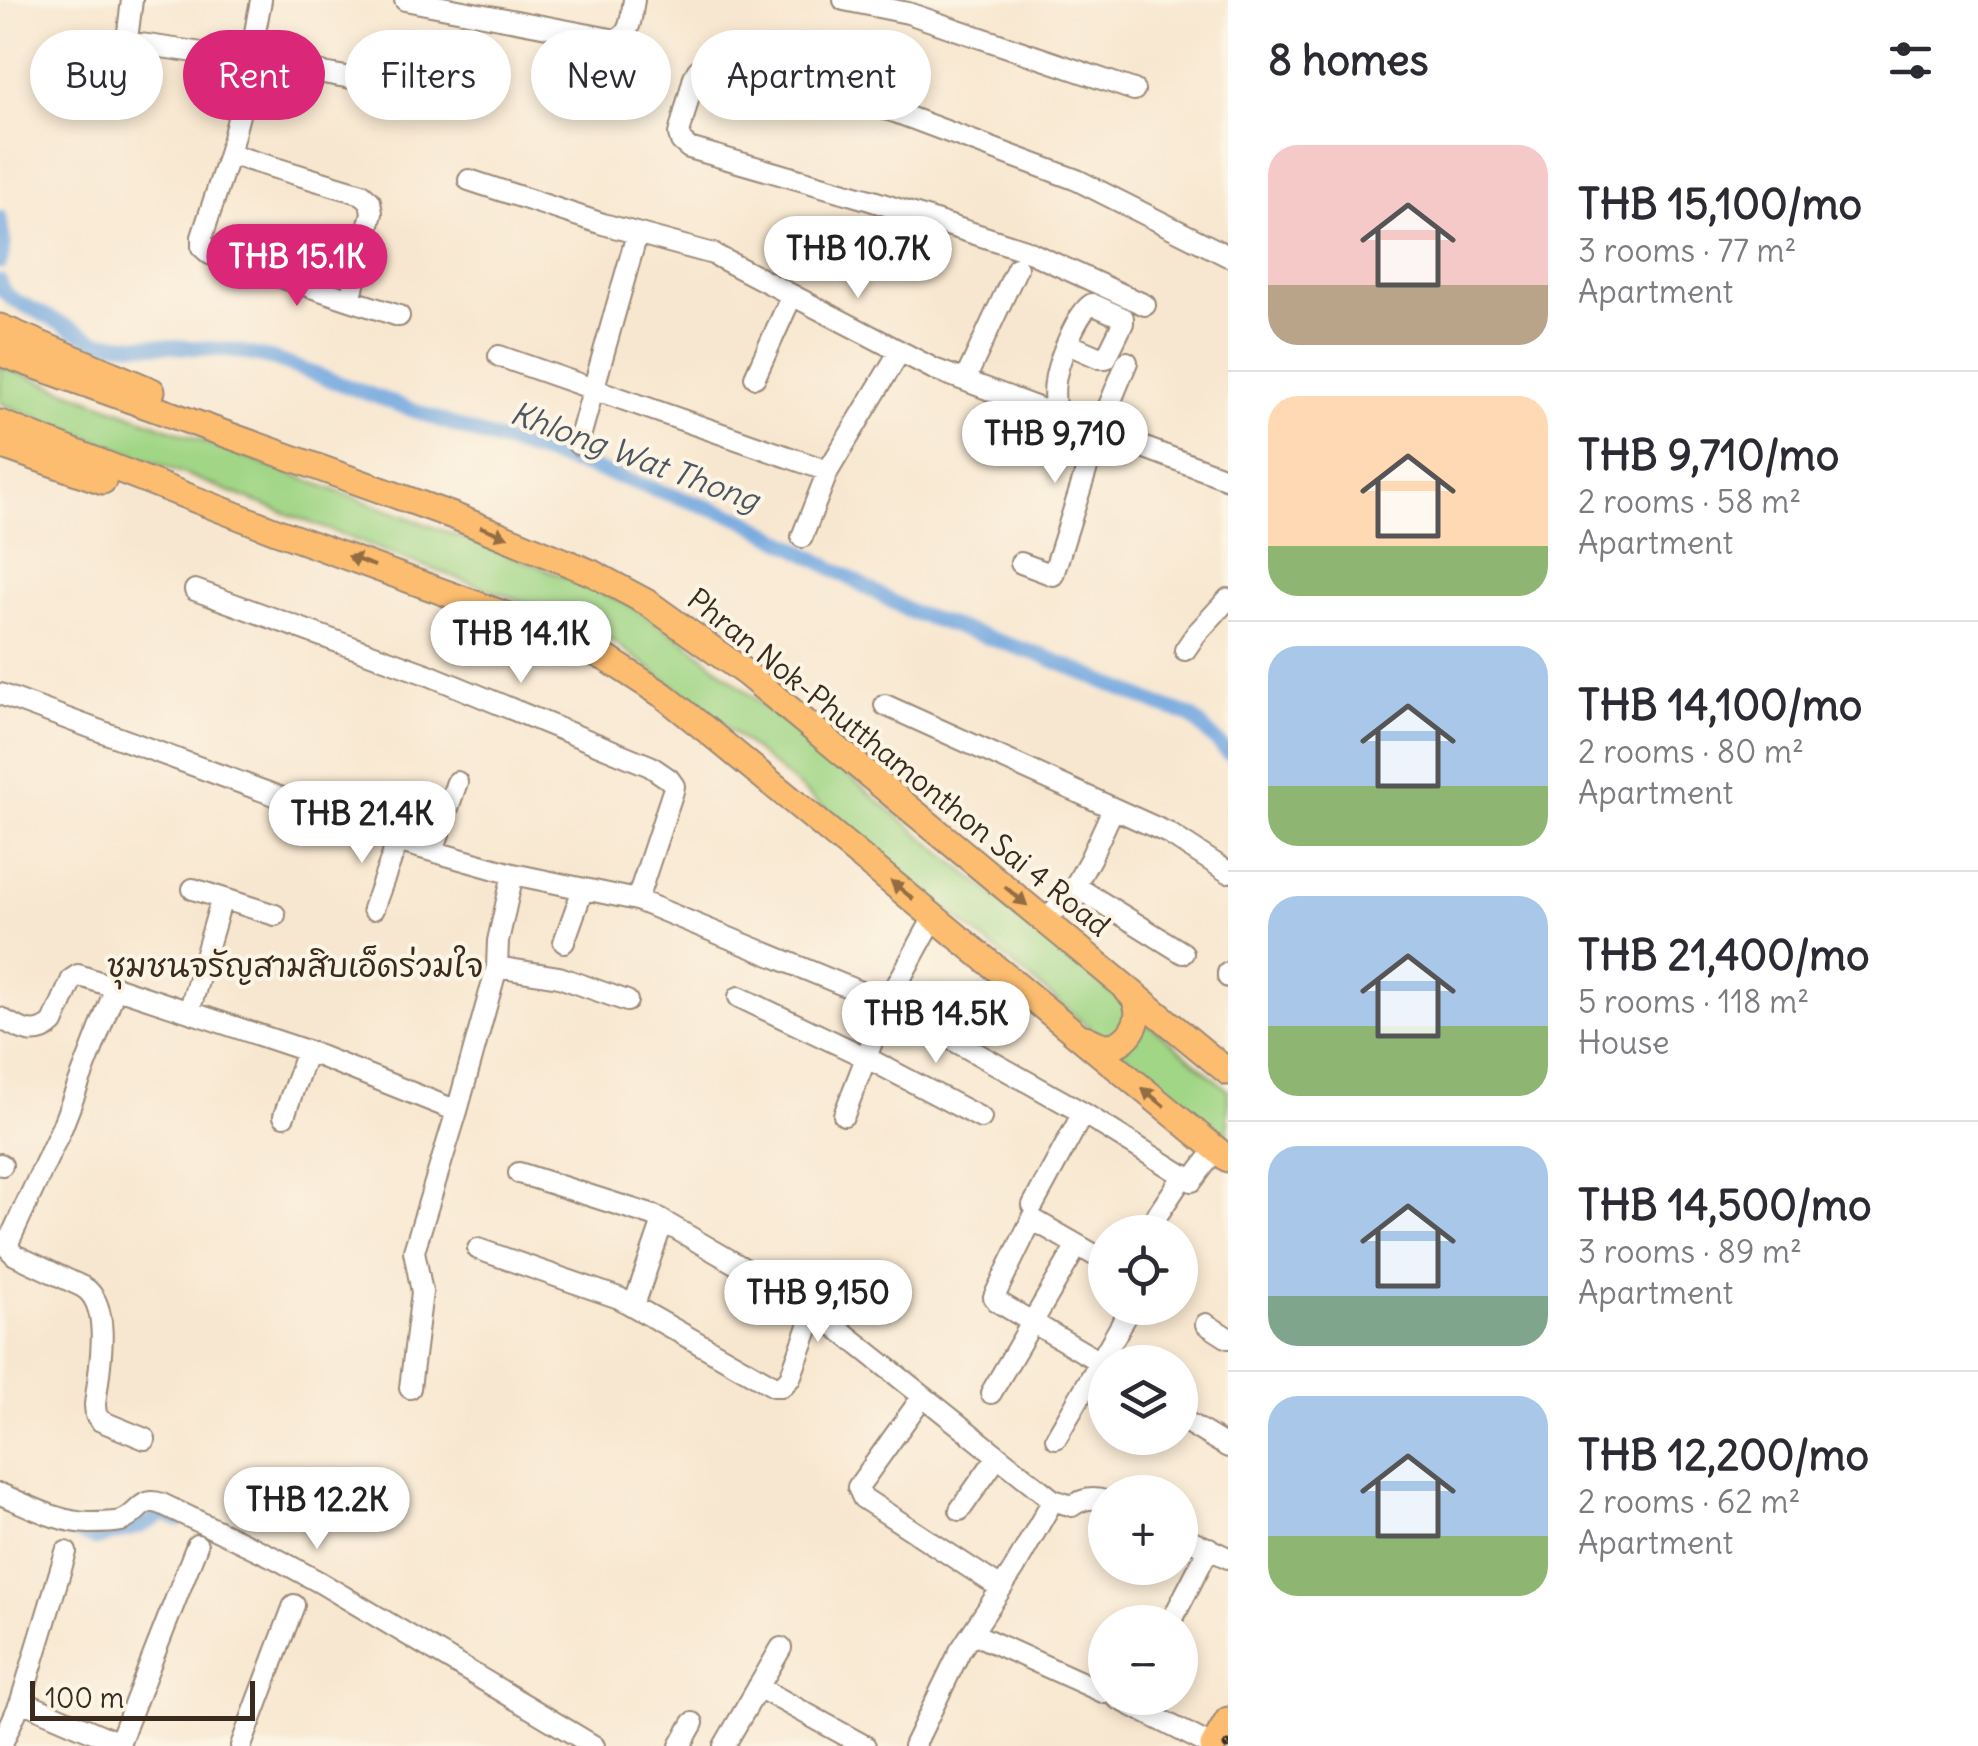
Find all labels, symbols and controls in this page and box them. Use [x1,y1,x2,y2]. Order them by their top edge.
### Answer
chip: Buy [30,30,163,120]
chip: Rent [183,30,325,120]
chip: Filters [345,30,511,120]
chip: New [531,30,671,120]
chip: Apartment [691,30,931,120]
icon: filters [1883,33,1938,88]
text: 8 homes [1268,34,1429,86]
text: THB 15,100/mo [1578,178,1862,230]
icon: home [1348,185,1468,305]
pin: THB 10.7K [744,216,972,301]
pin: THB 15.1K [183,224,411,309]
text: THB 10.7K [786,228,930,269]
text: 3 rooms · 77 m² [1578,230,1797,271]
text: THB 15.1K [228,236,366,277]
text: Apartment [1578,271,1733,312]
water label: Khlong Wat Thong [505,392,767,521]
pin: THB 9,710 [941,401,1169,486]
text: THB 9,710 [984,413,1126,454]
text: THB 9,710/mo [1578,429,1839,481]
icon: home [1348,436,1468,556]
text: 2 rooms · 58 m² [1578,481,1801,522]
text: Apartment [1578,522,1733,563]
one-way arrow [479,525,509,540]
one-way arrow [345,553,375,568]
street label: Phran Nok-Phutthamonthon Sai 4 Road [680,580,1118,944]
pin: THB 14.1K [407,601,635,686]
text: THB 14.1K [452,613,590,654]
text: THB 14,100/mo [1578,679,1862,731]
icon: home [1348,686,1468,806]
text: 2 rooms · 80 m² [1578,731,1804,772]
text: Apartment [1578,772,1733,813]
pin: THB 21.4K [248,781,476,866]
text: THB 21.4K [291,793,433,834]
one-way arrow [889,880,914,901]
one-way arrow [1003,885,1028,906]
text: THB 21,400/mo [1578,929,1870,981]
icon: home [1348,936,1468,1056]
district label: ชุมชนจรัญสามสิบเอ็ดร่วมใจ [107,945,483,990]
pin: THB 14.5K [822,981,1050,1066]
text: 5 rooms · 118 m² [1578,981,1809,1022]
text: THB 14.5K [864,993,1008,1034]
text: House [1578,1022,1669,1063]
one-way arrow [1140,1087,1165,1108]
text: THB 14,500/mo [1578,1179,1872,1231]
icon: home [1348,1186,1468,1306]
map controls [1088,1215,1198,1715]
button: locate [1088,1215,1198,1325]
text: 3 rooms · 89 m² [1578,1231,1802,1272]
pin: THB 9,150 [704,1260,932,1345]
text: THB 9,150 [746,1272,890,1313]
text: Apartment [1578,1272,1733,1313]
button: layers [1088,1345,1198,1455]
text: THB 12,200/mo [1578,1429,1869,1481]
icon: home [1348,1436,1468,1556]
pin: THB 12.2K [203,1467,431,1552]
button: + [1088,1475,1198,1585]
text: THB 12.2K [246,1479,388,1520]
text: 2 rooms · 62 m² [1578,1481,1801,1522]
text: Apartment [1578,1522,1733,1563]
button: − [1088,1605,1198,1715]
scale bar [30,1676,255,1720]
text: 100 m [45,1680,124,1716]

